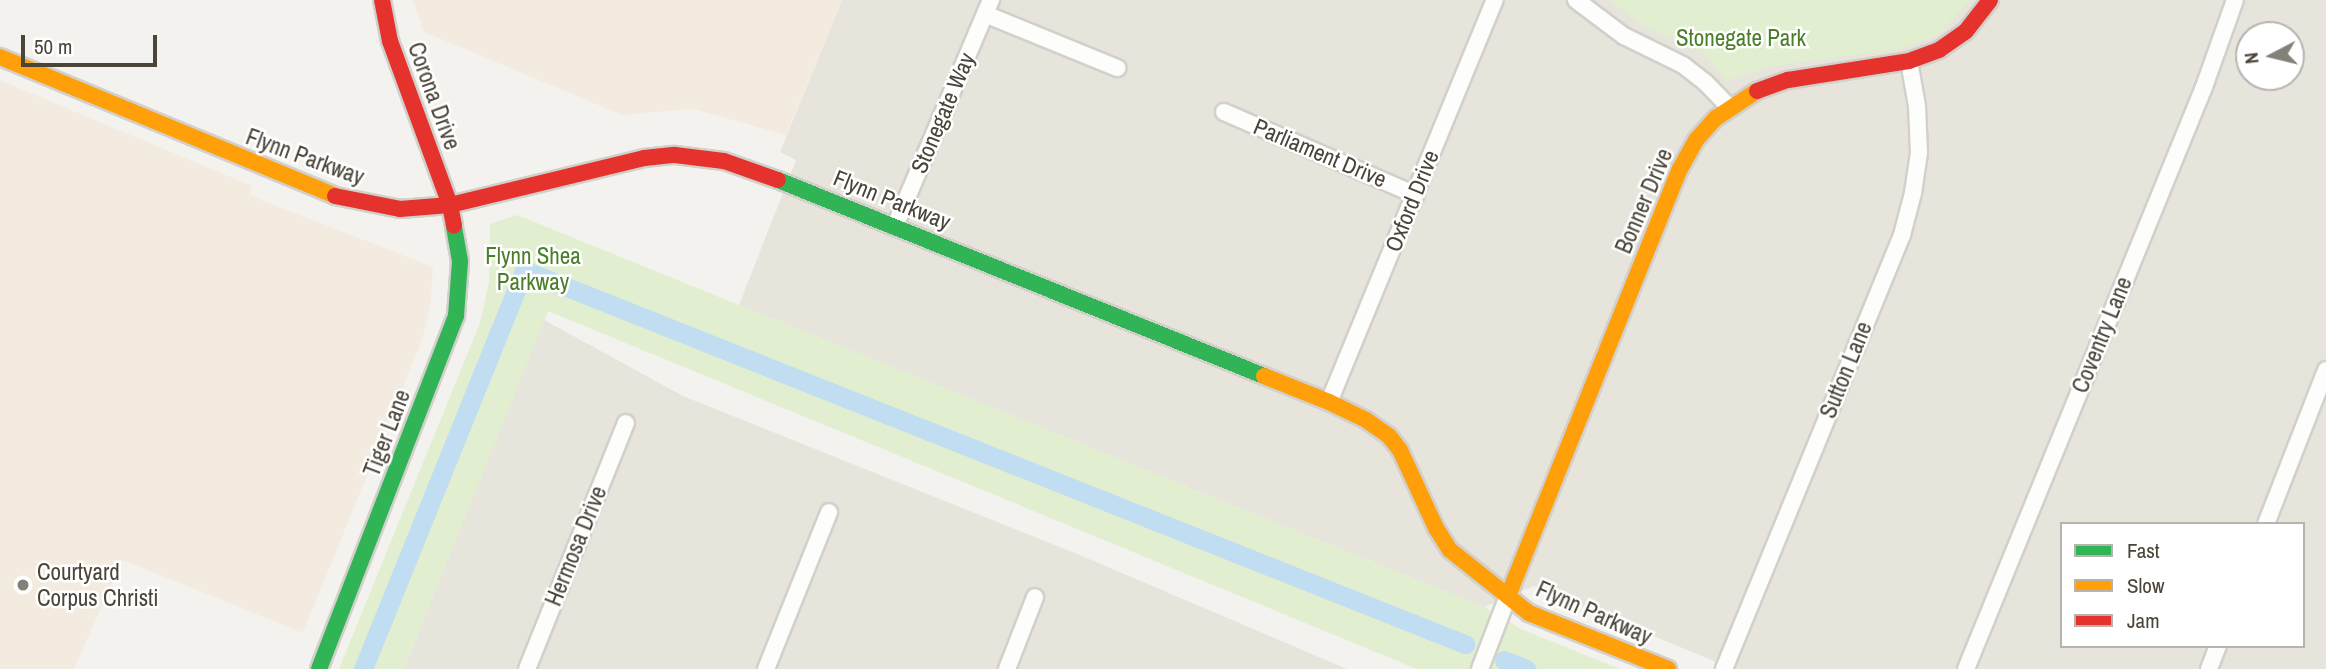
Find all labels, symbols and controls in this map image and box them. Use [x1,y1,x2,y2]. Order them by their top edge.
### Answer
scale bar [24,21,161,65]
north arrow [2235,21,2305,91]
park label: Stonegate Park [1676,24,1806,52]
text: 50 m [34,32,72,61]
street label: Corona Drive [402,39,466,153]
street label: Stonegate Way [905,49,981,177]
text: N [2238,51,2265,65]
street label: Parliament Drive [1249,113,1391,193]
street label: Flynn Parkway [242,123,368,191]
street label: Bonner Drive [1610,144,1678,258]
street label: Oxford Drive [1379,146,1445,256]
street label: Flynn Parkway [829,164,955,236]
park label: Flynn Shea Parkway [485,242,581,296]
street label: Coventry Lane [2066,273,2138,397]
street label: Sutton Lane [1814,318,1878,422]
street label: Tiger Lane [358,386,416,480]
street label: Hermosa Drive [539,482,613,610]
legend [2060,522,2305,648]
text: Fast [2127,536,2160,565]
place label: Courtyard Corpus Christi [37,558,159,612]
text: Slow [2127,571,2164,600]
street label: Flynn Parkway [1532,575,1656,651]
marker: Courtyard Corpus Christi [15,577,31,593]
text: Jam [2127,606,2160,635]

